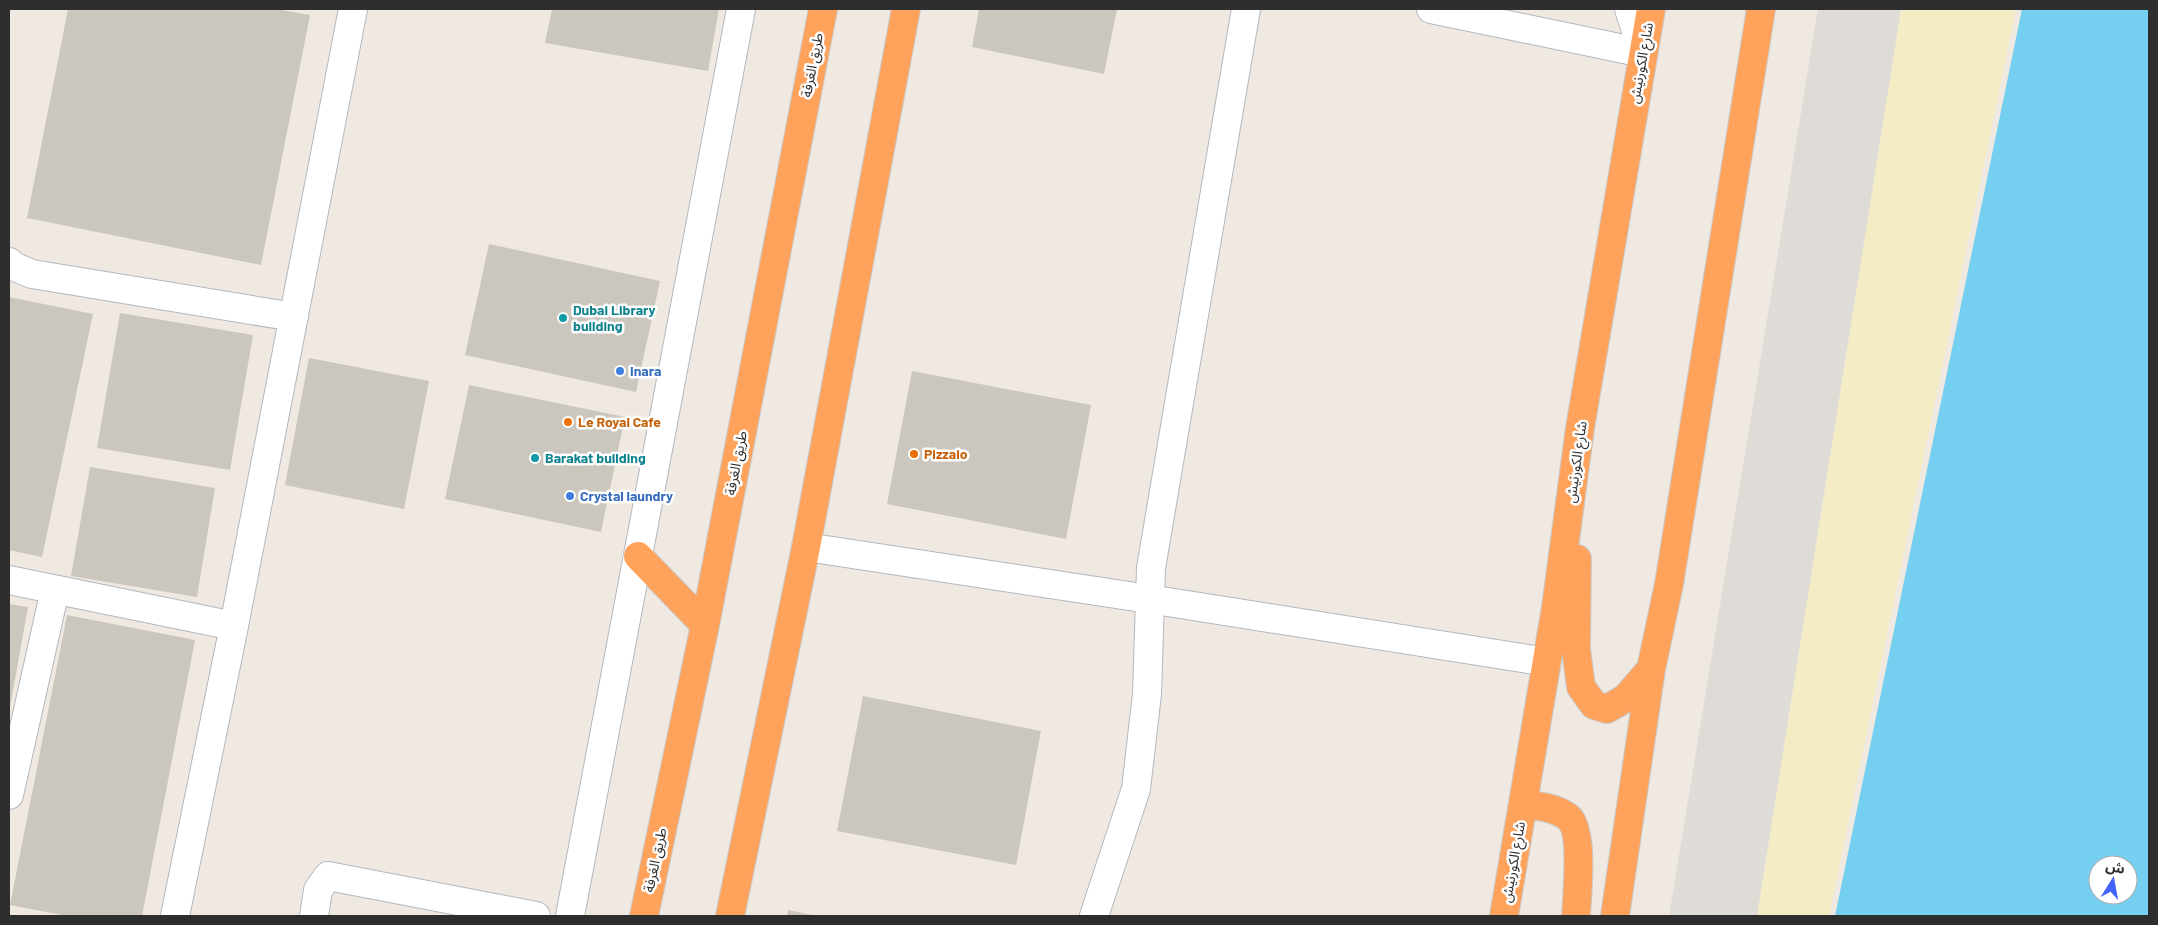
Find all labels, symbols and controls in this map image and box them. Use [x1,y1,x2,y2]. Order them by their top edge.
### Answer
street label: شارع الكورنيش [1625,21,1659,105]
street label: طريق الغرفة [797,31,828,99]
place label: Dubai Library building [573,301,656,334]
marker: Dubai Library building [557,312,569,324]
place label: Inara [630,362,661,379]
marker: Inara [614,365,626,377]
place label: Le Royal Cafe [578,413,661,430]
marker: Le Royal Cafe [562,416,574,428]
street label: شارع الكورنيش [1561,420,1593,504]
street label: طريق الغرفة [721,429,752,497]
place label: Pizzaio [924,445,968,462]
marker: Pizzaio [908,448,920,460]
place label: Barakat building [545,449,646,466]
marker: Barakat building [529,452,541,464]
place label: Crystal laundry [580,487,673,504]
marker: Crystal laundry [564,490,576,502]
street label: شارع الكورنيش [1497,820,1531,904]
street label: طريق الغرفة [639,826,672,894]
north arrow [2088,855,2138,905]
text: ش [2105,857,2127,877]

